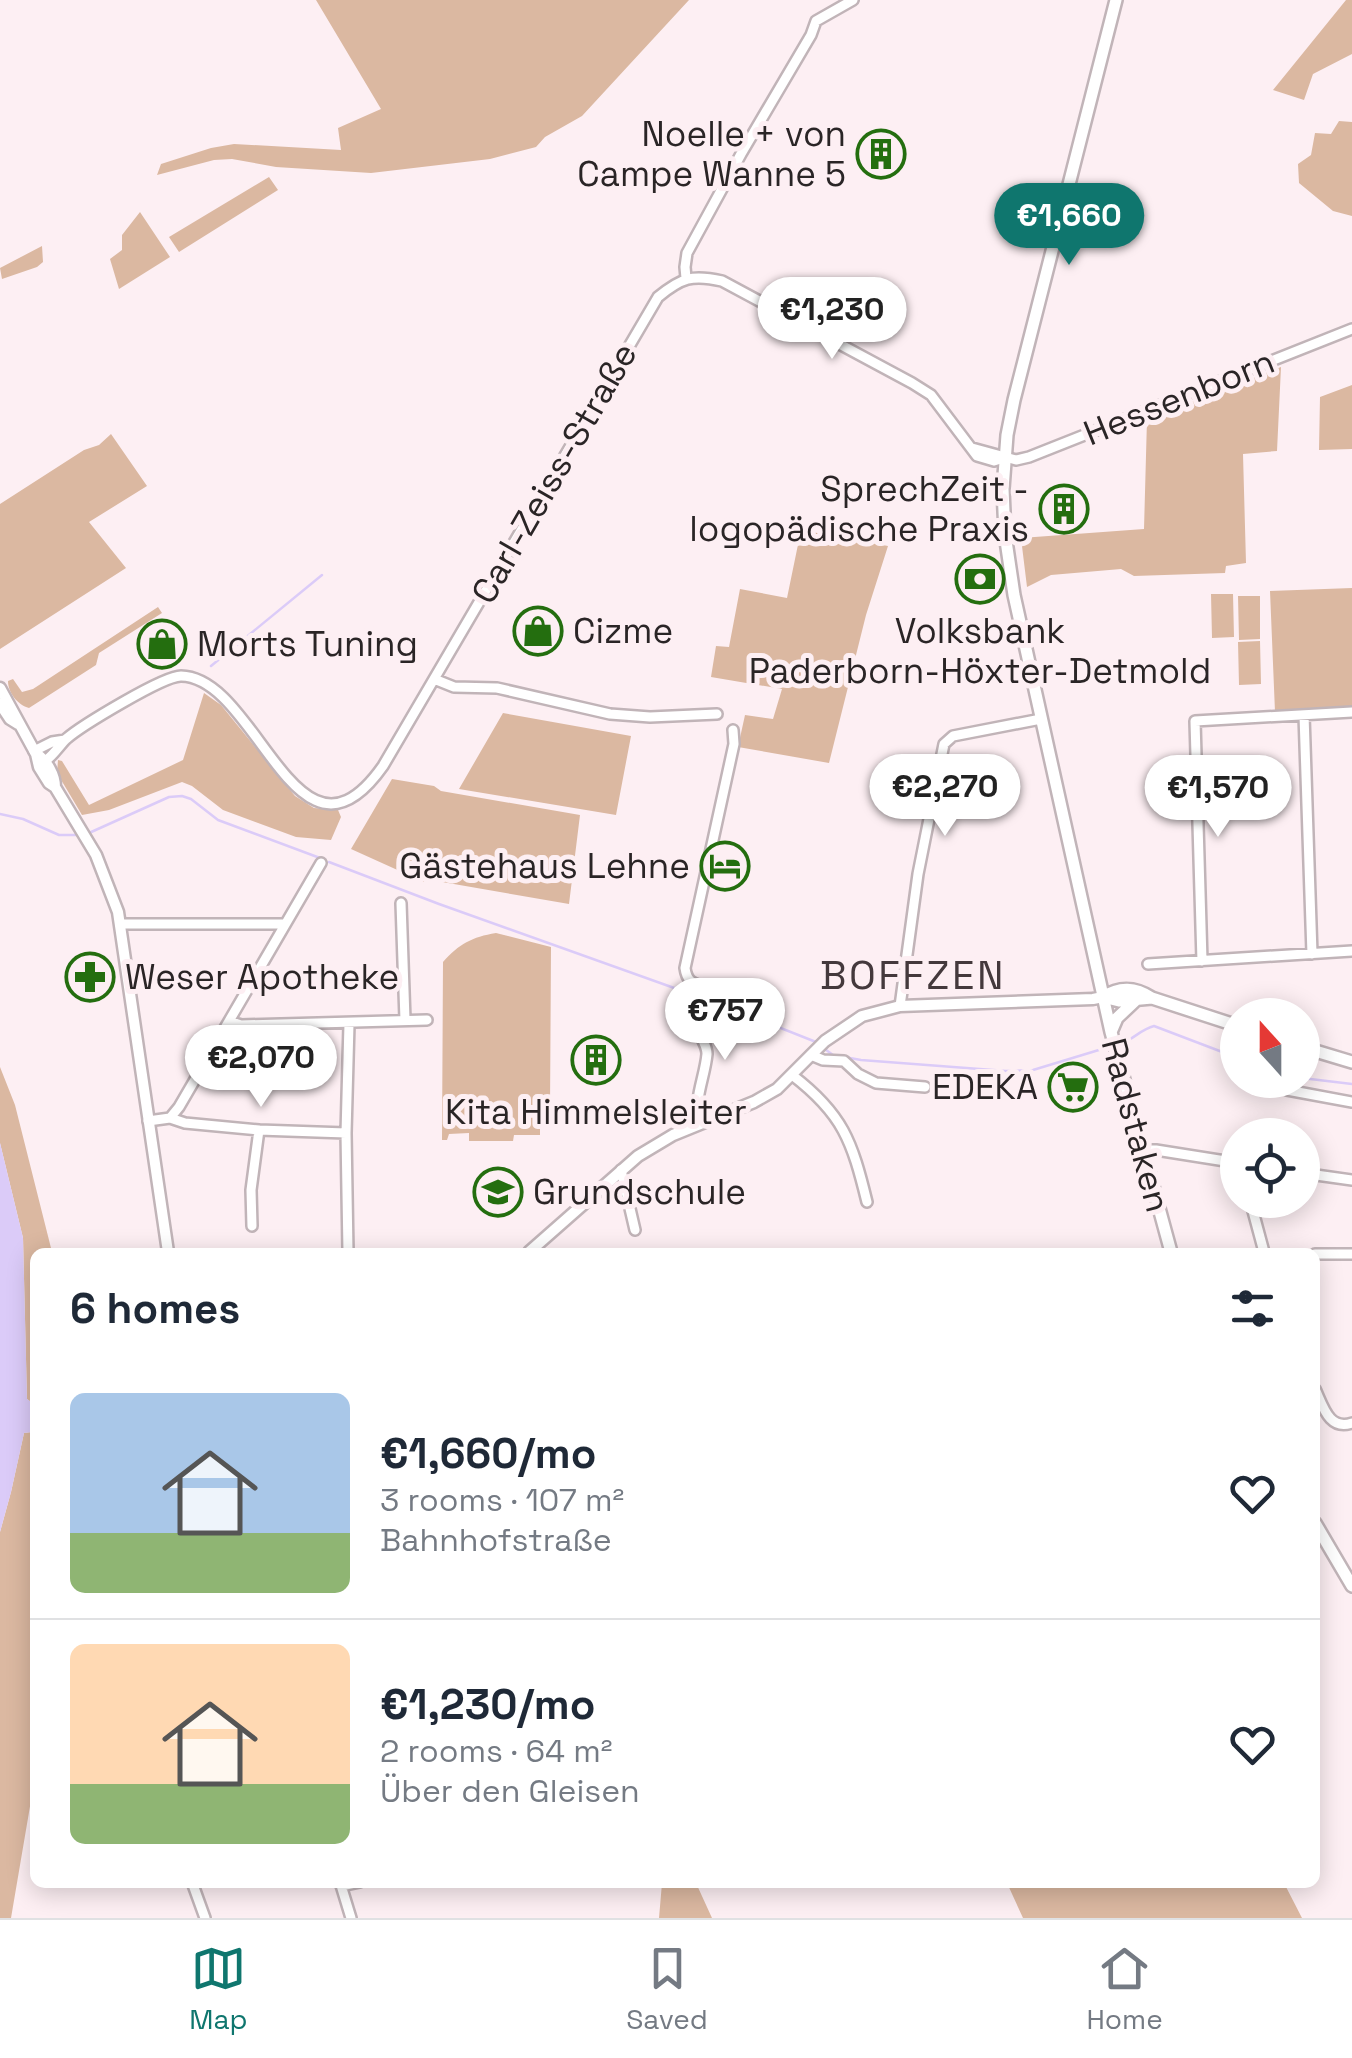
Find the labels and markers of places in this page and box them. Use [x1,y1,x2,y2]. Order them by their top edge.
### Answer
place label: Noelle + von Campe Wanne 5 [577,112,846,196]
building icon: Noelle + von Campe Wanne 5 [855,128,907,180]
pin: €1,660 [988,183,1150,268]
pin: €1,230 [751,277,913,362]
place label: SprechZeit - logopädische Praxis [689,467,1029,551]
building icon: SprechZeit - logopädische Praxis [1038,483,1090,535]
bank icon: Volksbank Paderborn-Höxter-Detmold [954,553,1006,605]
shop icon: Cizme [512,605,564,657]
place label: Cizme [573,609,673,653]
place label: Volksbank Paderborn-Höxter-Detmold [749,609,1211,693]
shop icon: Morts Tuning [136,618,188,670]
place label: Morts Tuning [197,622,418,666]
pin: €2,270 [864,754,1026,839]
pin: €1,570 [1137,755,1299,840]
hotel icon: Gästehaus Lehne [699,840,751,892]
place label: Gästehaus Lehne [399,844,690,888]
pharmacy icon: Weser Apotheke [64,951,116,1003]
place label: Weser Apotheke [125,955,399,999]
pin: €757 [666,978,784,1063]
pin: €2,070 [180,1025,342,1110]
building icon: Kita Himmelsleiter [570,1034,622,1086]
supermarket icon: EDEKA [1047,1061,1099,1113]
place label: EDEKA [932,1065,1038,1109]
place label: Kita Himmelsleiter [445,1090,747,1134]
school or university icon: Grundschule [472,1166,524,1218]
place label: Grundschule [533,1170,746,1214]

